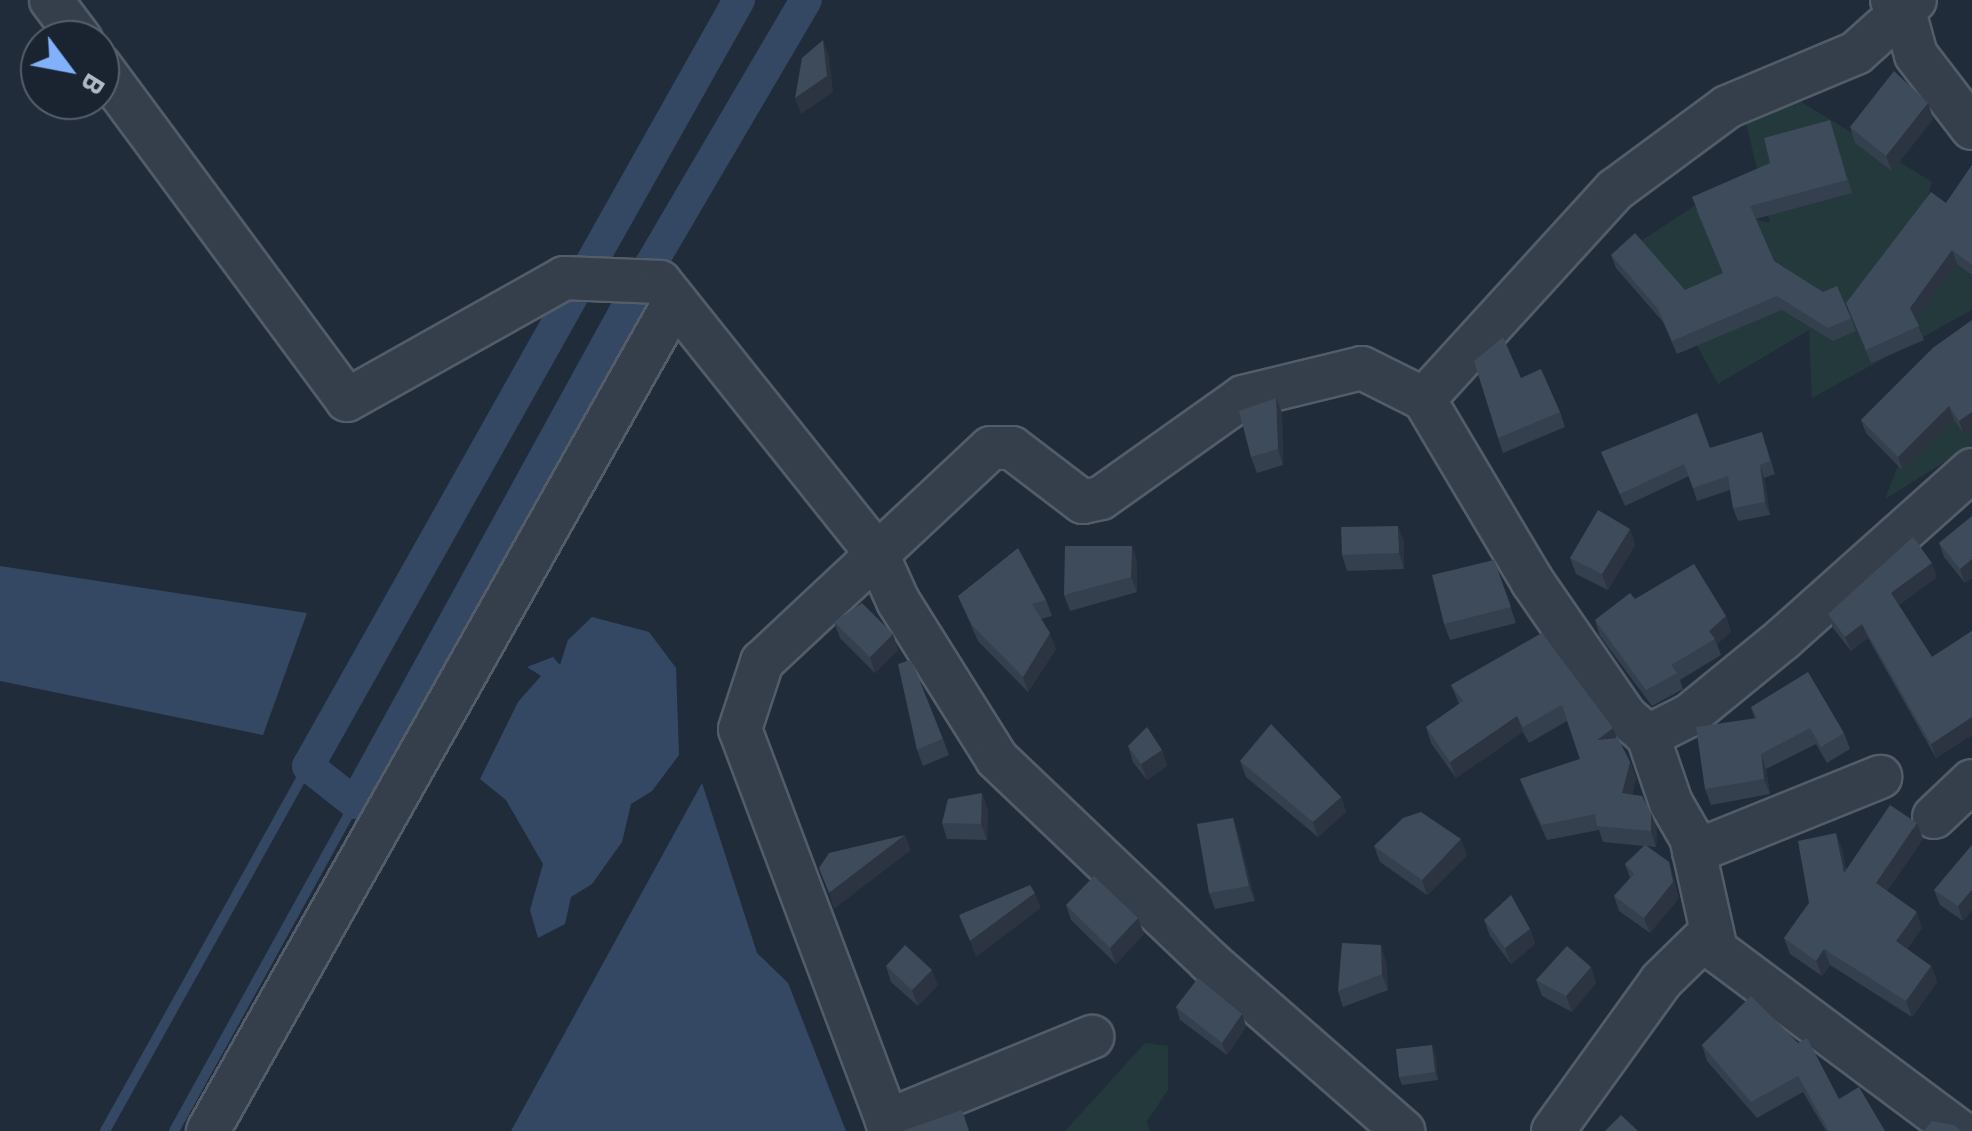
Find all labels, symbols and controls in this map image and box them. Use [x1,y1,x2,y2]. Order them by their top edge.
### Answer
north arrow [20,20,120,120]
text: B [75,68,113,101]

